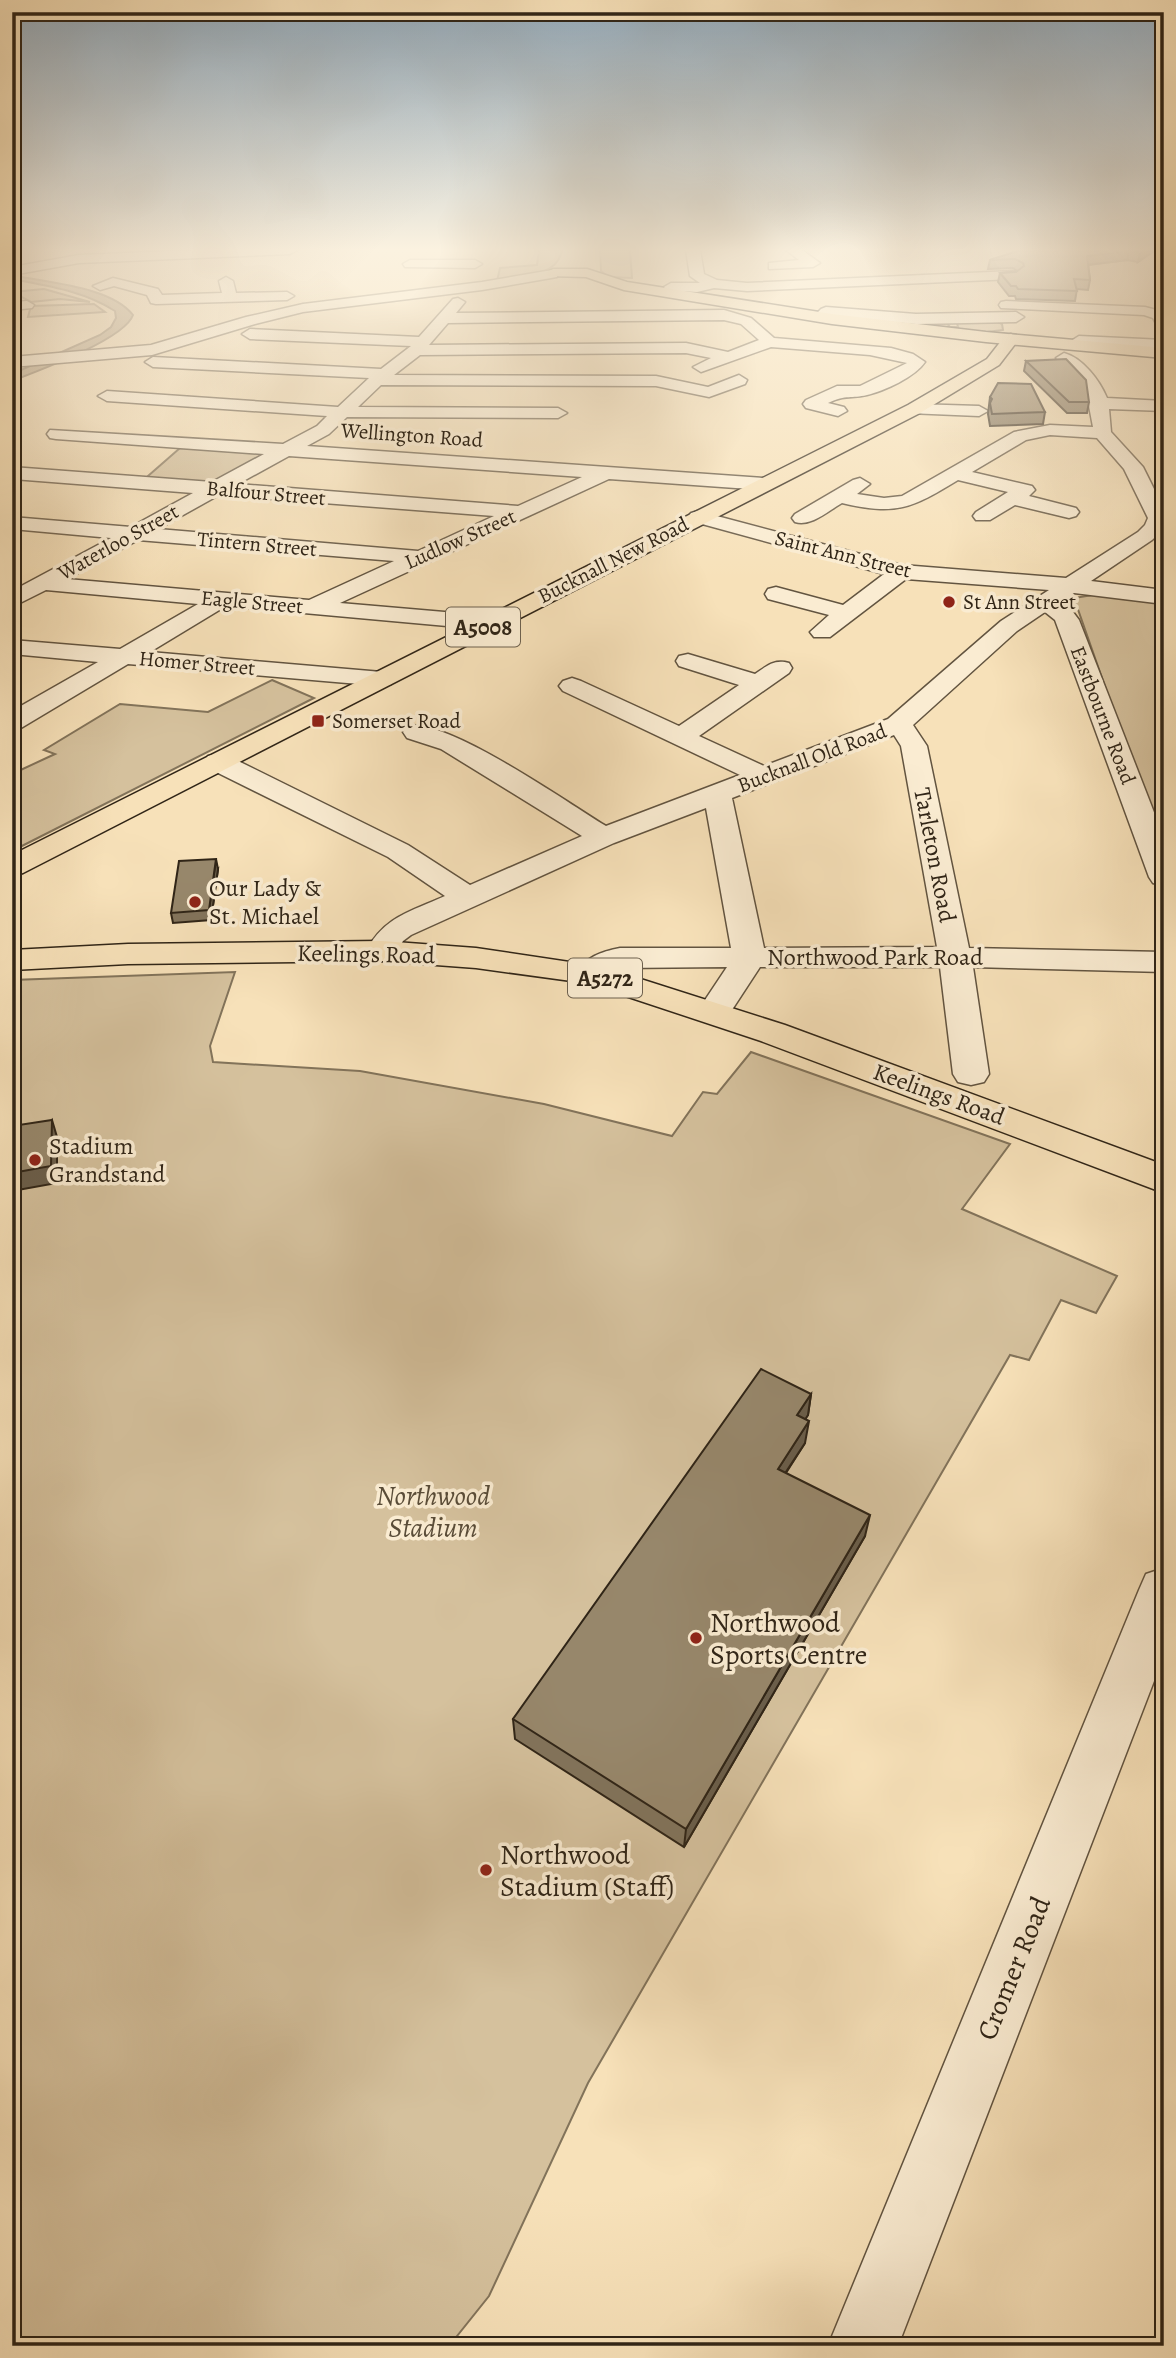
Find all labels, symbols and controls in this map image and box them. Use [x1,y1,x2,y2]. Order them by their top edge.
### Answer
street label: Wellington Road [339,416,485,454]
street label: Balfour Street [205,474,327,512]
street label: Waterloo Street [52,497,183,587]
street label: Ludlow Street [400,502,520,576]
street label: Bucknall New Road [533,510,694,610]
street label: Saint Ann Street [772,524,914,584]
street label: Tintern Street [196,525,318,563]
street label: Eagle Street [200,584,304,620]
place label: St Ann Street [963,588,1076,616]
marker: St Ann Street [941,594,957,610]
road number: A5008 [446,608,520,646]
street label: Eastbourne Road [1064,642,1143,789]
street label: Homer Street [138,644,256,682]
place label: Somerset Road [332,707,461,735]
marker: Somerset Road [310,713,326,729]
street label: Bucknall Old Road [733,716,891,799]
street label: Tarleton Road [906,785,964,925]
place label: Our Lady & St. Michael [209,872,321,932]
marker: Our Lady & St. Michael [187,894,203,910]
street label: Keelings Road [297,937,435,971]
street label: Northwood Park Road [767,941,983,973]
road number: A5272 [568,959,642,998]
street label: Keelings Road [869,1055,1009,1133]
place label: Stadium Grandstand [49,1130,166,1190]
marker: Stadium Grandstand [27,1152,43,1168]
park label: Northwood Stadium [376,1477,490,1547]
place label: Northwood Sports Centre [710,1604,867,1674]
marker: Northwood Sports Centre [688,1630,704,1646]
place label: Northwood Stadium (Staff) [500,1836,674,1906]
marker: Northwood Stadium (Staff) [478,1862,494,1878]
street label: Cromer Road [968,1890,1060,2046]

